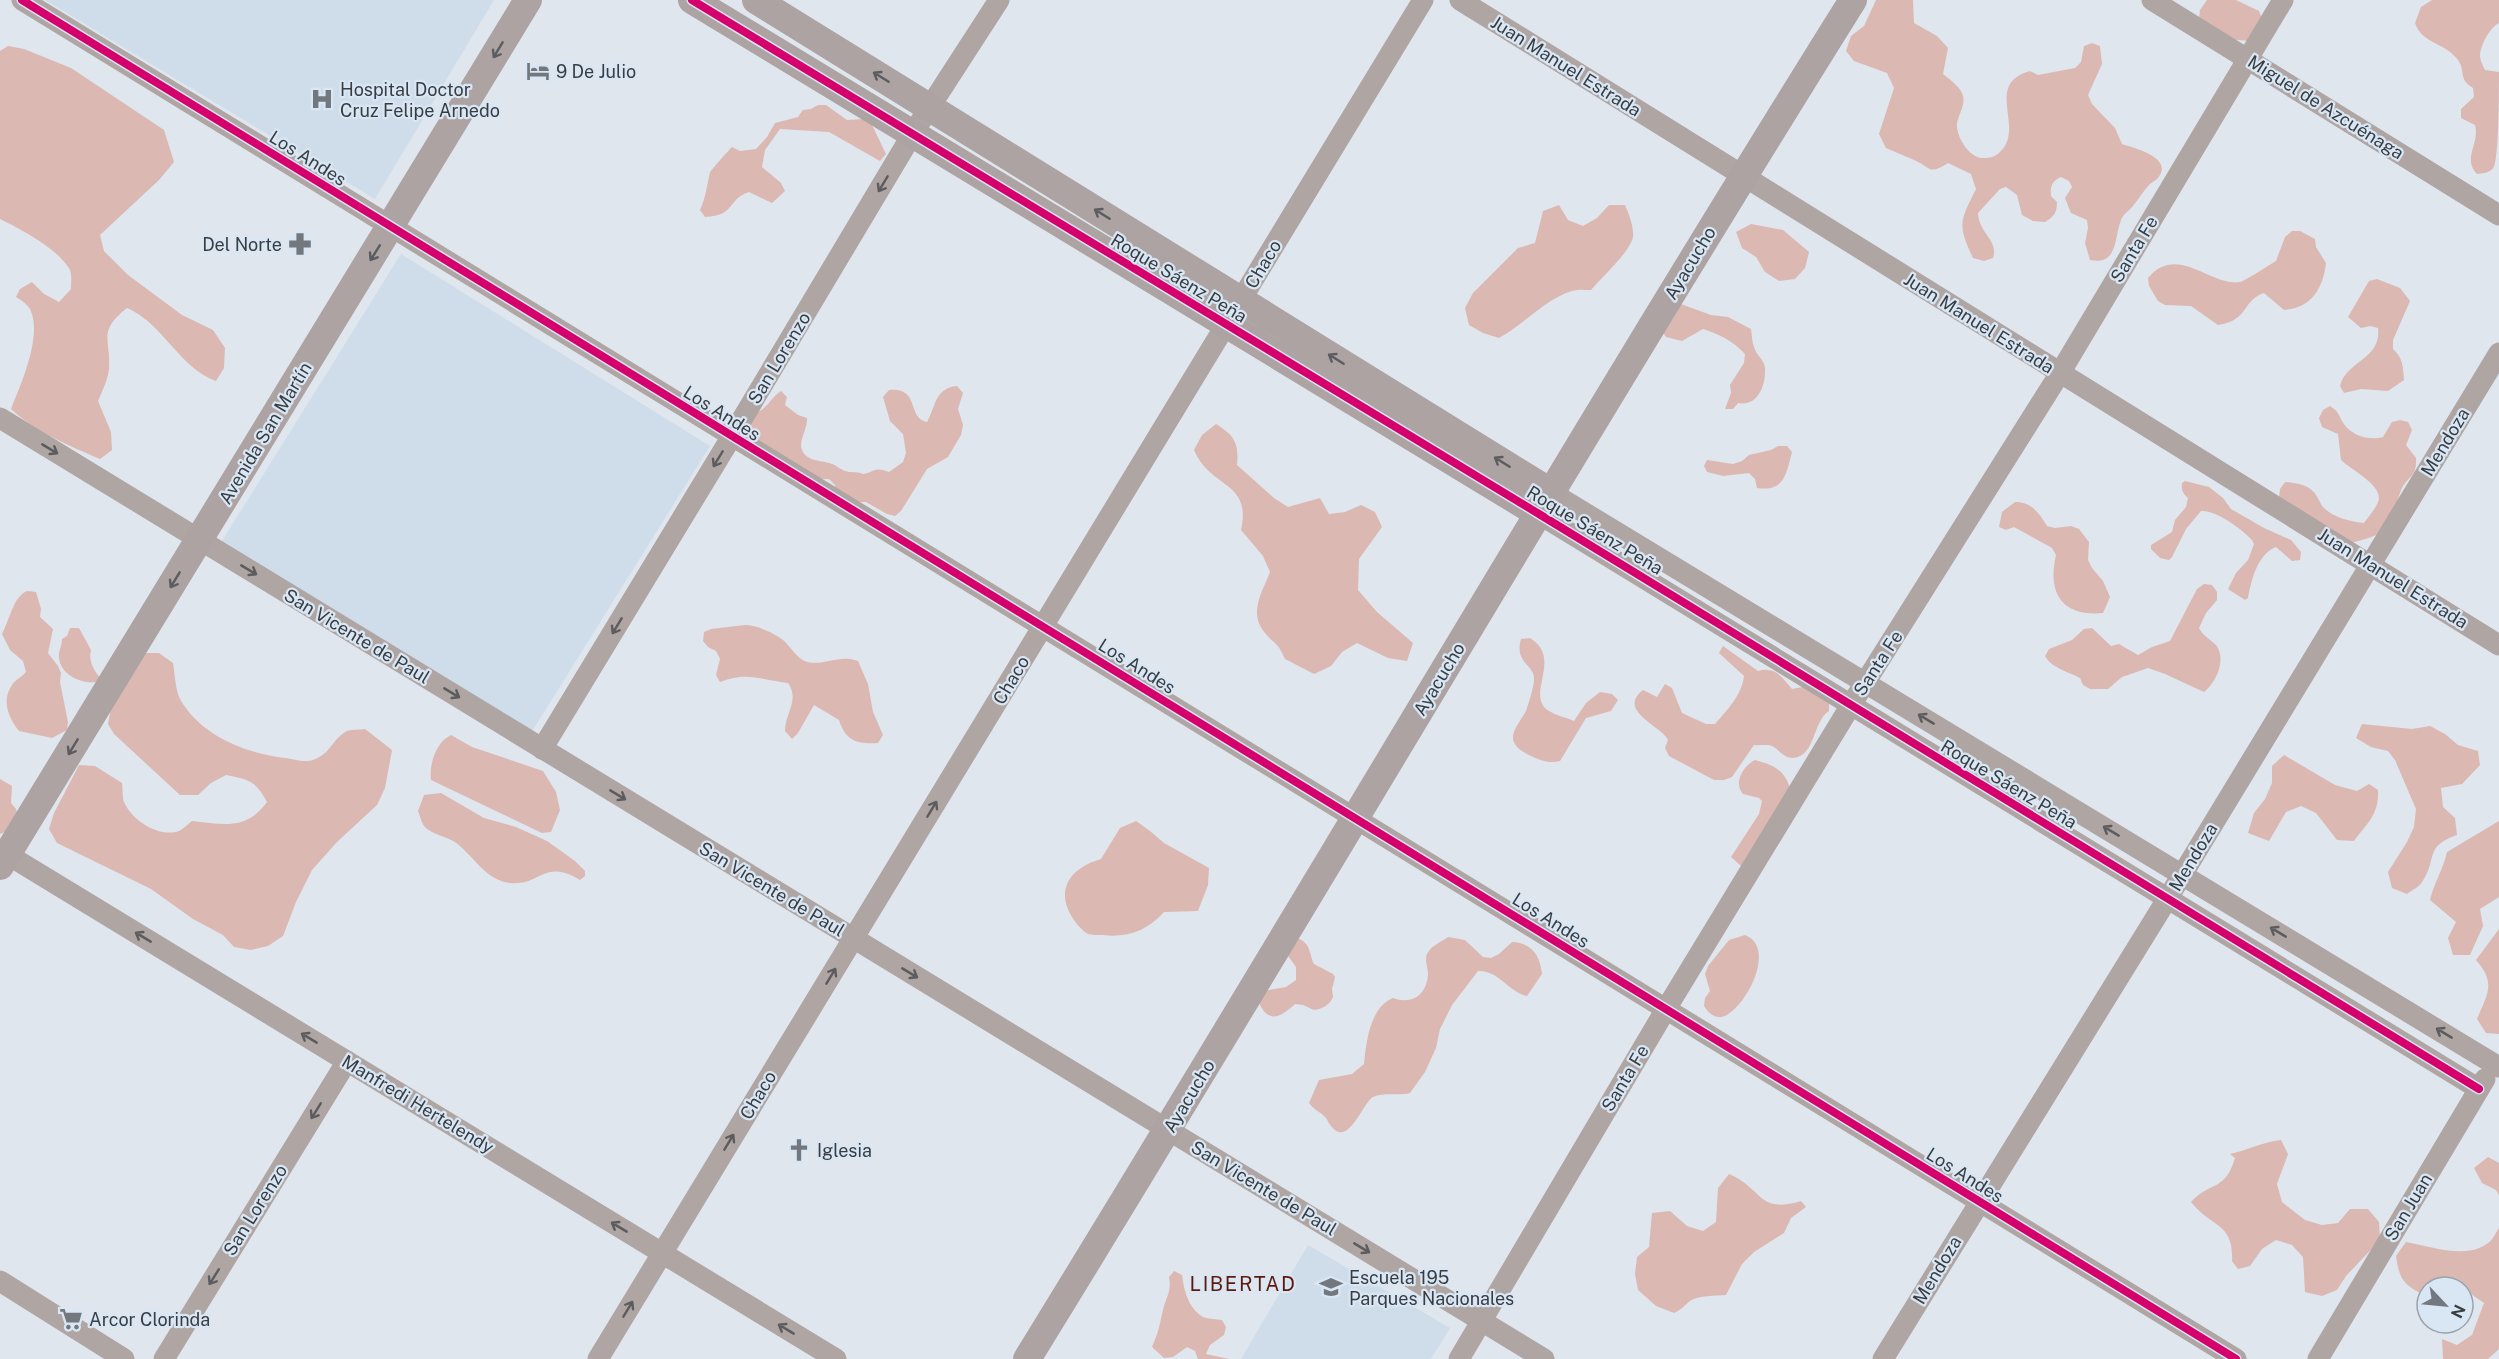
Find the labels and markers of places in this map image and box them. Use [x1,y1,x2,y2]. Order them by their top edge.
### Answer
hotel icon: 9 De Julio [525,58,551,84]
place label: 9 De Julio [556,61,636,82]
place label: Hospital Doctor Cruz Felipe Arnedo [340,79,500,121]
hospital icon: Hospital Doctor Cruz Felipe Arnedo [309,86,335,112]
pharmacy icon: Del Norte [287,231,313,257]
place label: Del Norte [202,234,282,255]
church icon: Iglesia [786,1137,812,1163]
place label: Iglesia [817,1140,872,1161]
place label: Escuela 195 Parques Nacionales [1349,1267,1514,1309]
school or university icon: Escuela 195 Parques Nacionales [1318,1274,1344,1300]
supermarket icon: Arcor Clorinda [58,1306,84,1332]
place label: Arcor Clorinda [89,1309,210,1330]

